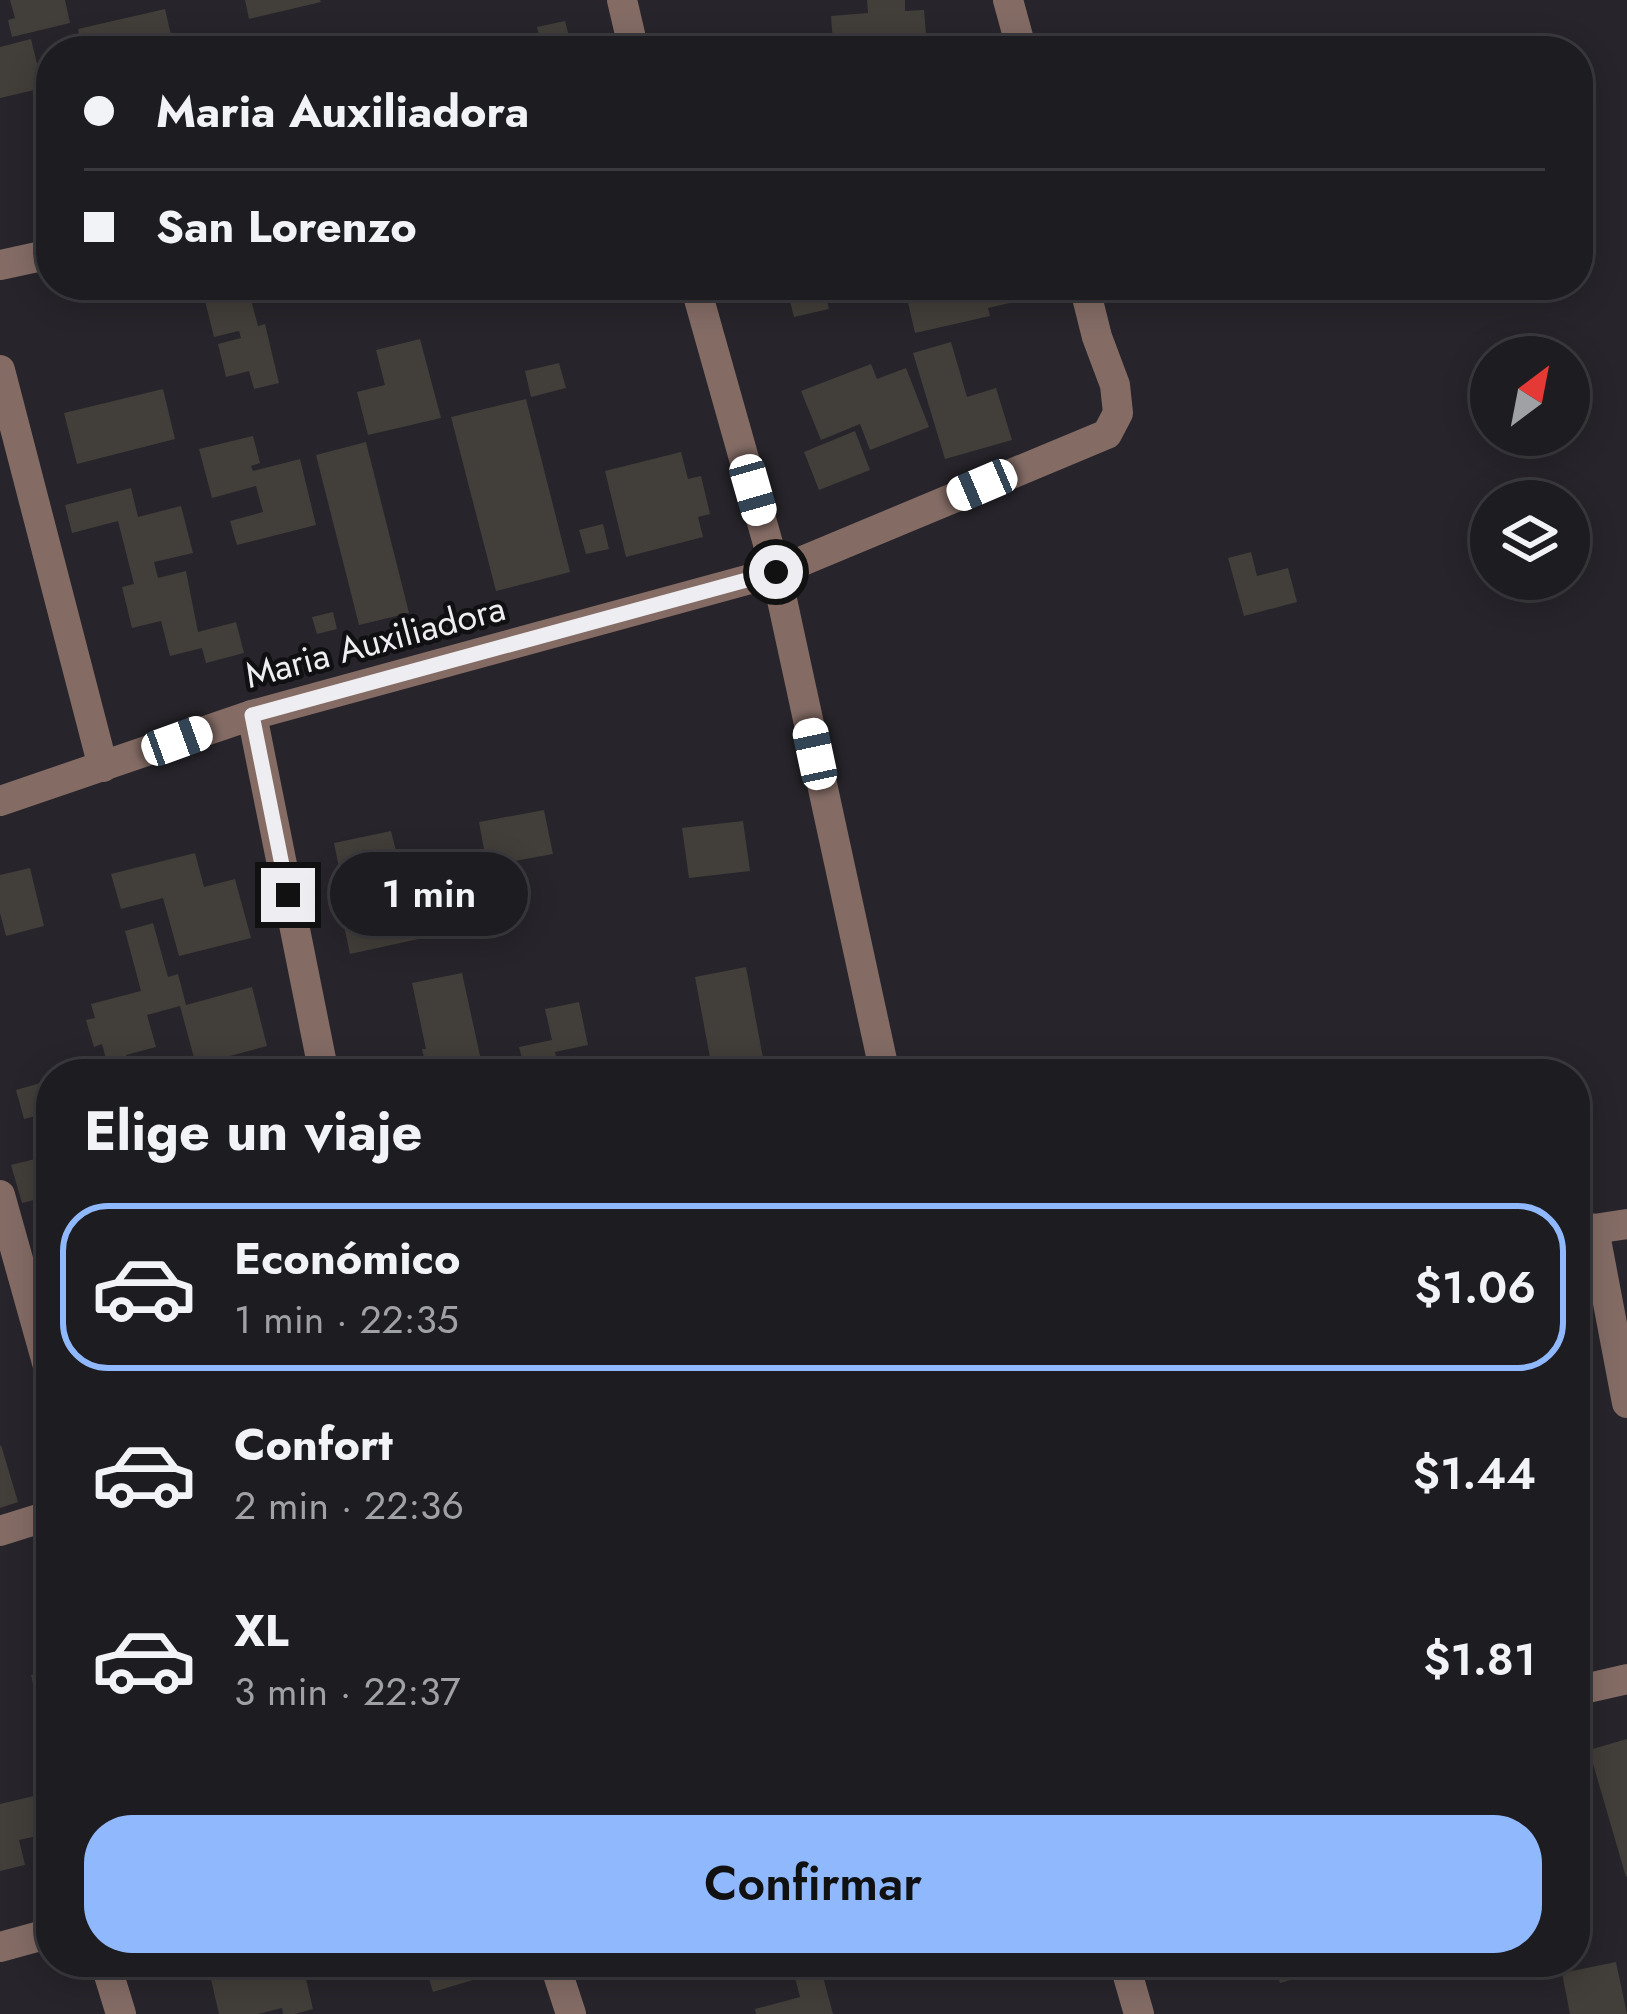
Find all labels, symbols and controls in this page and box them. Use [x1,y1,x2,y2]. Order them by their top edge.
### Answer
text: Maria Auxiliadora [156,79,529,144]
text: San Lorenzo [156,194,417,259]
north arrow [1470,336,1590,456]
map controls [1470,336,1590,600]
car [726,450,780,530]
car [942,454,1022,516]
button: layers [1470,480,1590,600]
route start [749,545,803,599]
street label: Maria Auxiliadora [239,581,511,701]
car [137,712,217,770]
car [790,715,840,793]
callout: 1 min [330,853,528,937]
text: 1 min [382,865,476,922]
route end [261,868,315,922]
text: Elige un viaje [84,1092,423,1170]
text: Económico [234,1226,460,1291]
icon: car [90,1233,198,1341]
text: $1.06 [1415,1255,1536,1320]
text: 1 min · 22:35 [234,1291,459,1348]
text: Confort [234,1412,393,1477]
icon: car [90,1419,198,1527]
text: $1.44 [1413,1441,1536,1506]
text: 2 min · 22:36 [234,1477,464,1534]
text: XL [234,1598,289,1663]
icon: car [90,1605,198,1713]
text: $1.81 [1423,1627,1536,1692]
text: 3 min · 22:37 [234,1663,460,1720]
button: Confirmar [84,1815,1542,1953]

